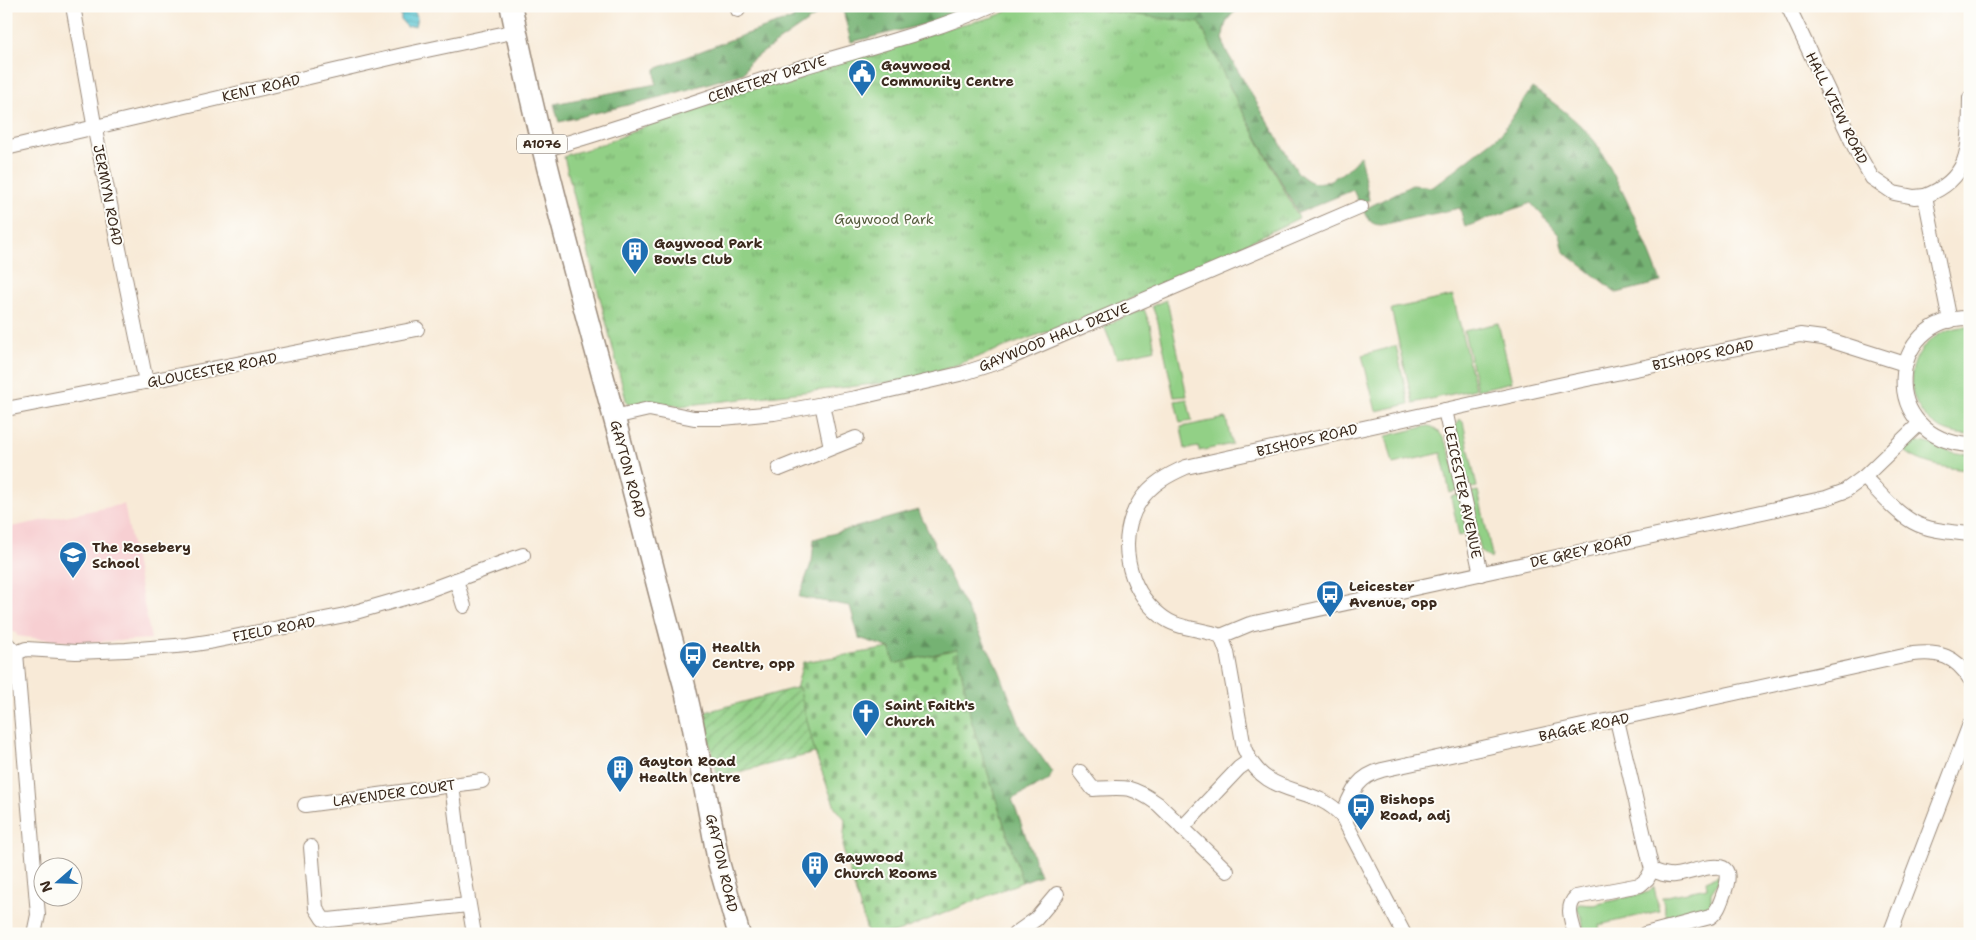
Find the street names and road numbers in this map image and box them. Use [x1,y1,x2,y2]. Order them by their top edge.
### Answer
street label: HALL VIEW ROAD [1802,49,1872,167]
street label: CEMETERY DRIVE [705,51,829,107]
street label: KENT ROAD [220,70,302,106]
road number: A1076 [517,134,567,154]
street label: JERMYN ROAD [89,143,127,247]
street label: GAYWOOD HALL DRIVE [976,298,1132,375]
street label: BISHOPS ROAD [1651,335,1755,375]
street label: GLOUCESTER ROAD [145,349,279,391]
street label: GAYTON ROAD [606,418,650,520]
street label: BISHOPS ROAD [1255,420,1359,460]
street label: LEICESTER AVENUE [1440,424,1486,560]
street label: DE GREY ROAD [1528,531,1634,571]
street label: FIELD ROAD [231,612,317,646]
street label: BAGGE ROAD [1537,709,1631,745]
street label: LAVENDER COURT [331,775,457,811]
street label: GAYTON ROAD [702,812,742,914]

